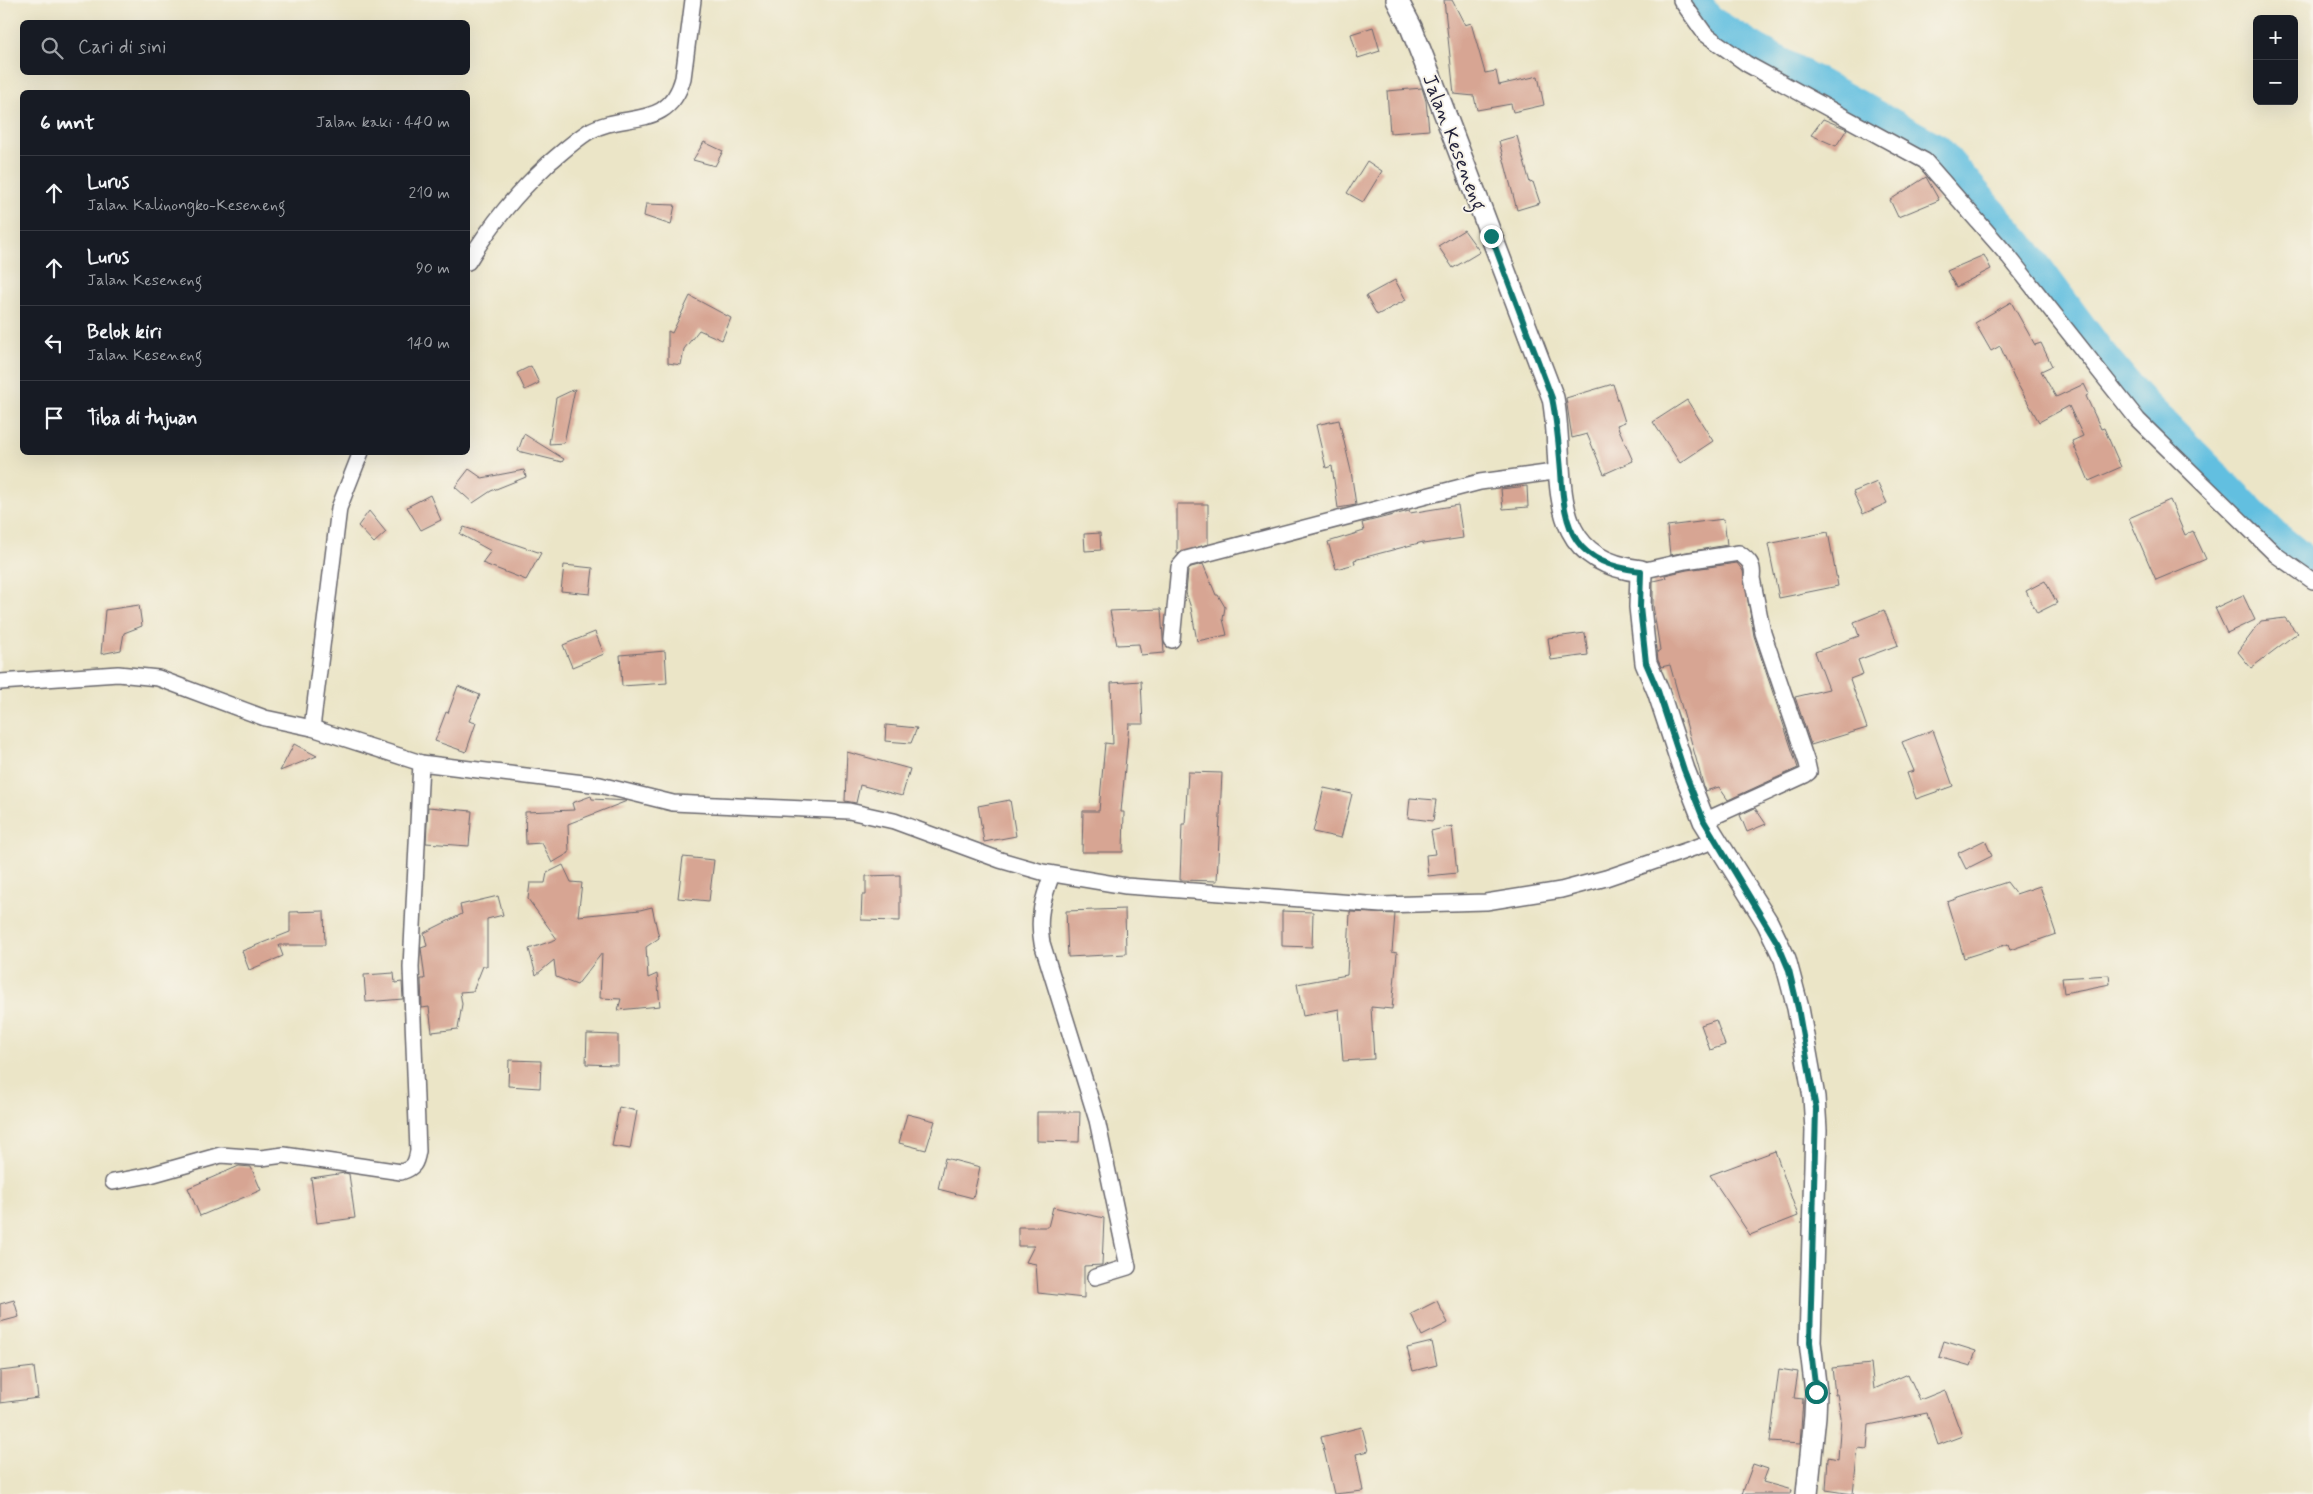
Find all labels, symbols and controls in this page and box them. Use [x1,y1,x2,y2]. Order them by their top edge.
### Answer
map controls [2253,15,2298,105]
button: + [2253,15,2298,60]
search box [20,20,470,75]
icon: search [38,34,66,62]
text: Cari di sini [78,35,166,60]
button: − [2253,60,2298,105]
street label: Jalan Keseneng [1413,70,1492,215]
text: 6 mnt [40,109,95,137]
text: Jalan kaki · 440 m [316,112,450,133]
text: Lurus [87,170,129,195]
icon: ahead [40,179,68,207]
text: 210 m [409,183,450,204]
text: Jalan Kalinongko-Keseneng [87,195,285,216]
route end [1480,225,1503,248]
text: Lurus [87,245,129,270]
icon: ahead [40,254,68,282]
text: 90 m [416,258,450,279]
text: Jalan Keseneng [87,270,202,291]
text: Belok kiri [87,320,162,345]
icon: left [40,329,68,357]
text: 140 m [406,333,450,354]
text: Jalan Keseneng [87,345,202,366]
icon: arrive [40,404,68,432]
text: Tiba di tujuan [87,406,198,431]
route start [1805,1381,1828,1404]

